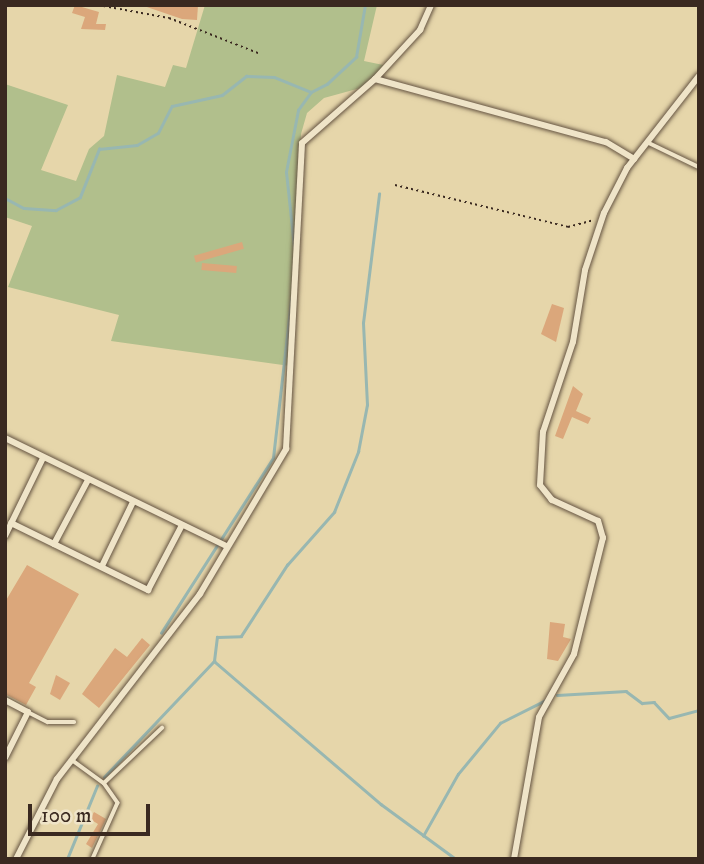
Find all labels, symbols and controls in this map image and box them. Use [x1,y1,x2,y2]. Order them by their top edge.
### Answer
scale bar [32,790,154,834]
text: 100 m [41,803,92,829]

